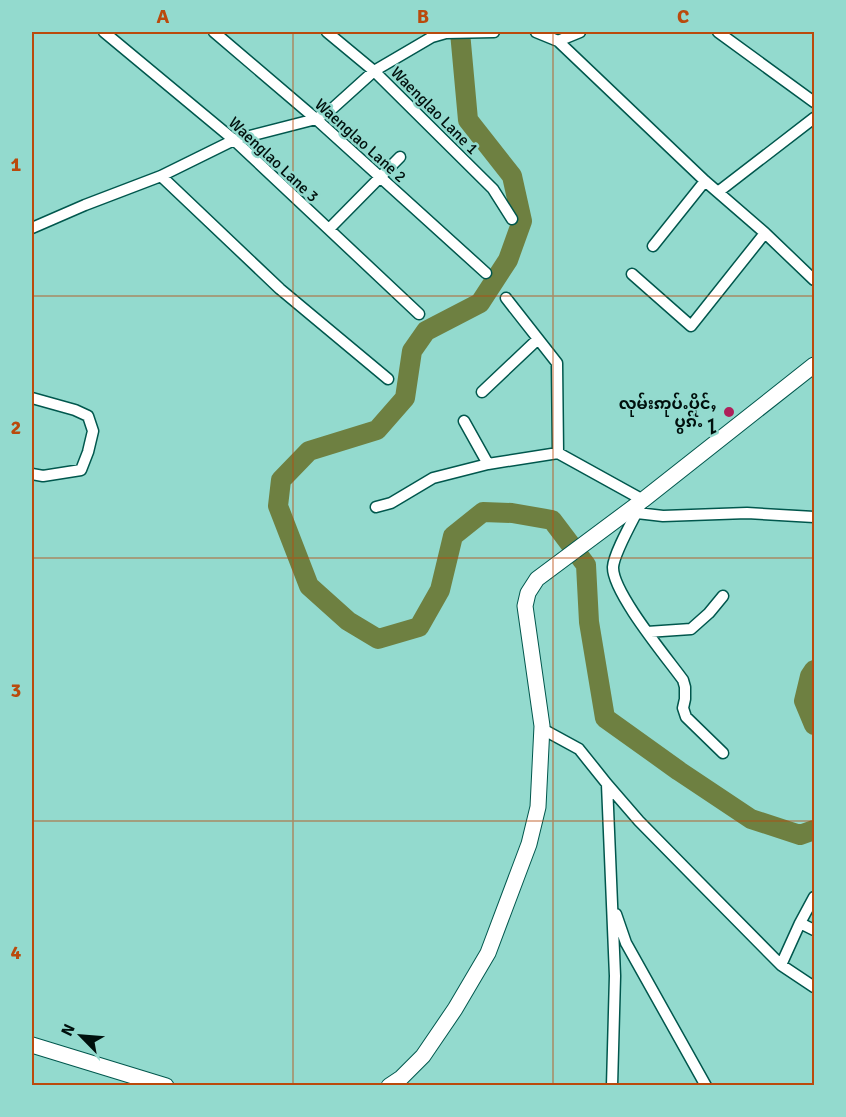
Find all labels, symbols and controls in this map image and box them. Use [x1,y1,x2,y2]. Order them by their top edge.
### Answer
text: A [157,4,170,29]
text: B [417,4,429,29]
text: C [677,4,689,29]
street label: Waenglao Lane 1 [386,63,482,159]
street label: Waenglao Lane 2 [311,94,410,187]
street label: Waenglao Lane 3 [224,113,323,207]
text: 1 [11,152,22,177]
place label: လုမ်းဢုပ်ႉပိူင်ႇ ပွၵ်ႉ ႑ [619,392,717,435]
marker: လုမ်းဢုပ်ႉပိူင်ႇ ပွၵ်ႉ ႑ [722,405,736,419]
text: 2 [11,415,21,440]
text: 3 [11,678,21,703]
text: 4 [11,940,22,965]
north arrow [51,1006,111,1066]
text: N [57,1021,80,1039]

